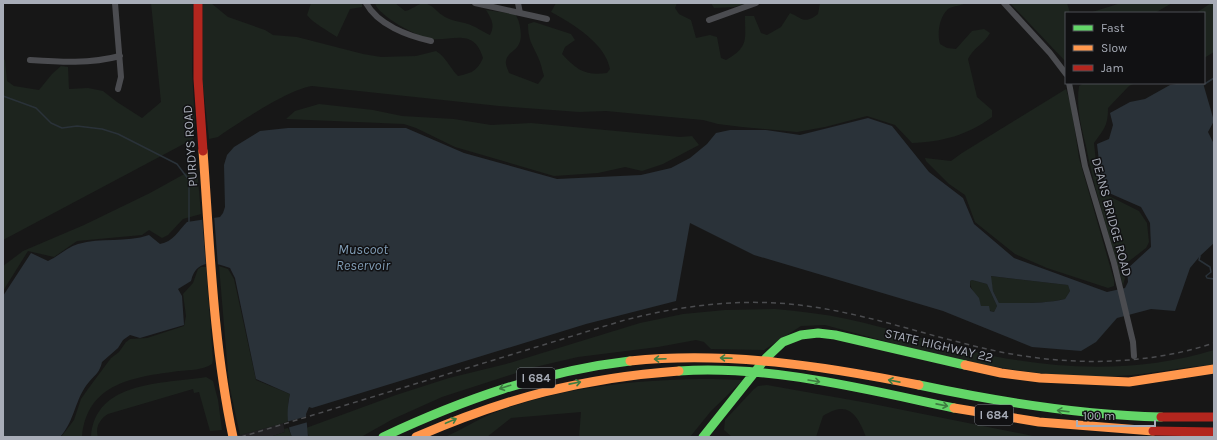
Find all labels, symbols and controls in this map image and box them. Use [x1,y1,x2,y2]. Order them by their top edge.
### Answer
legend [1065,12,1205,84]
text: Fast [1101,21,1125,35]
text: Slow [1101,41,1127,55]
text: Jam [1101,61,1124,75]
street label: PURDYS ROAD [180,105,200,187]
street label: DEANS BRIDGE ROAD [1089,156,1135,278]
water label: Muscoot Reservoir [336,241,391,274]
street label: STATE HIGHWAY 22 [883,325,995,365]
one-way arrow [720,354,733,362]
one-way arrow [654,355,667,363]
road number: I 684 [517,368,555,388]
one-way arrow [807,377,820,385]
one-way arrow [888,377,901,385]
one-way arrow [568,379,581,387]
one-way arrow [499,383,511,391]
one-way arrow [935,401,948,409]
scale bar [1077,402,1155,428]
road number: I 684 [975,405,1013,425]
one-way arrow [1057,407,1070,415]
text: 100 m [1083,409,1115,423]
one-way arrow [445,417,457,424]

